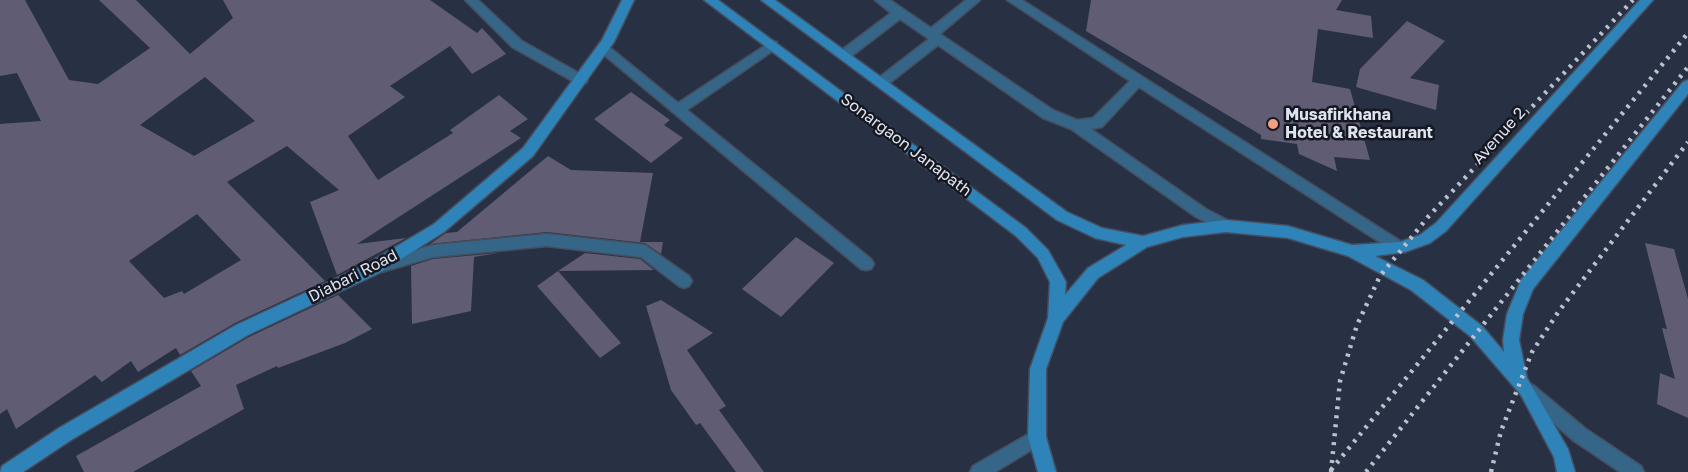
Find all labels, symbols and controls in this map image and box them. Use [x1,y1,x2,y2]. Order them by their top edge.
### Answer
street label: Sonargaon Janapath [837,90,975,200]
street label: Avenue 2 [1469,104,1529,168]
place label: Musafirkhana Hotel & Restaurant [1285,105,1433,143]
marker: Musafirkhana Hotel & Restaurant [1266,117,1280,131]
street label: Diabari Road [305,245,401,307]

